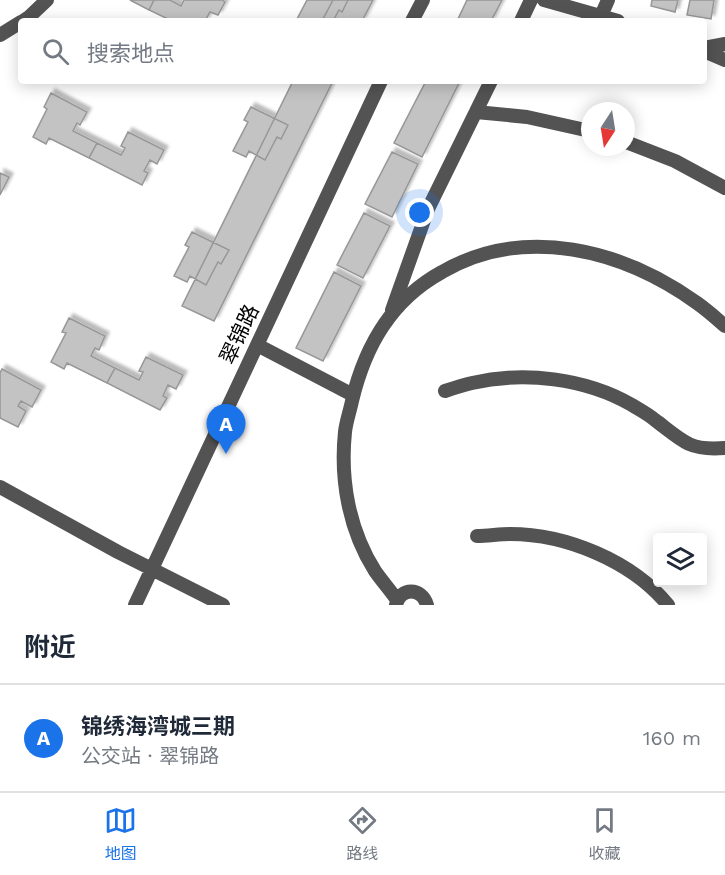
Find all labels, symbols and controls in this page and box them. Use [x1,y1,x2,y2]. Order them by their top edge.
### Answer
search box [18,18,707,84]
icon: search [39,35,72,68]
text: 搜索地点 [87,41,175,66]
north arrow [581,102,635,156]
your location [405,198,434,227]
street label: 翠锦路 [214,300,264,368]
pin: A [206,404,246,454]
map controls [653,533,707,587]
button: layers [653,533,707,587]
text: 附近 [24,632,76,662]
text: 锦绣海湾城三期 [81,714,235,739]
text: A [37,726,50,750]
text: 160 m [643,726,701,750]
text: 公交站 · 翠锦路 [81,744,219,768]
tab: 地图 [104,804,137,864]
tab: 路线 [346,804,379,864]
tab: 收藏 [588,804,621,864]

